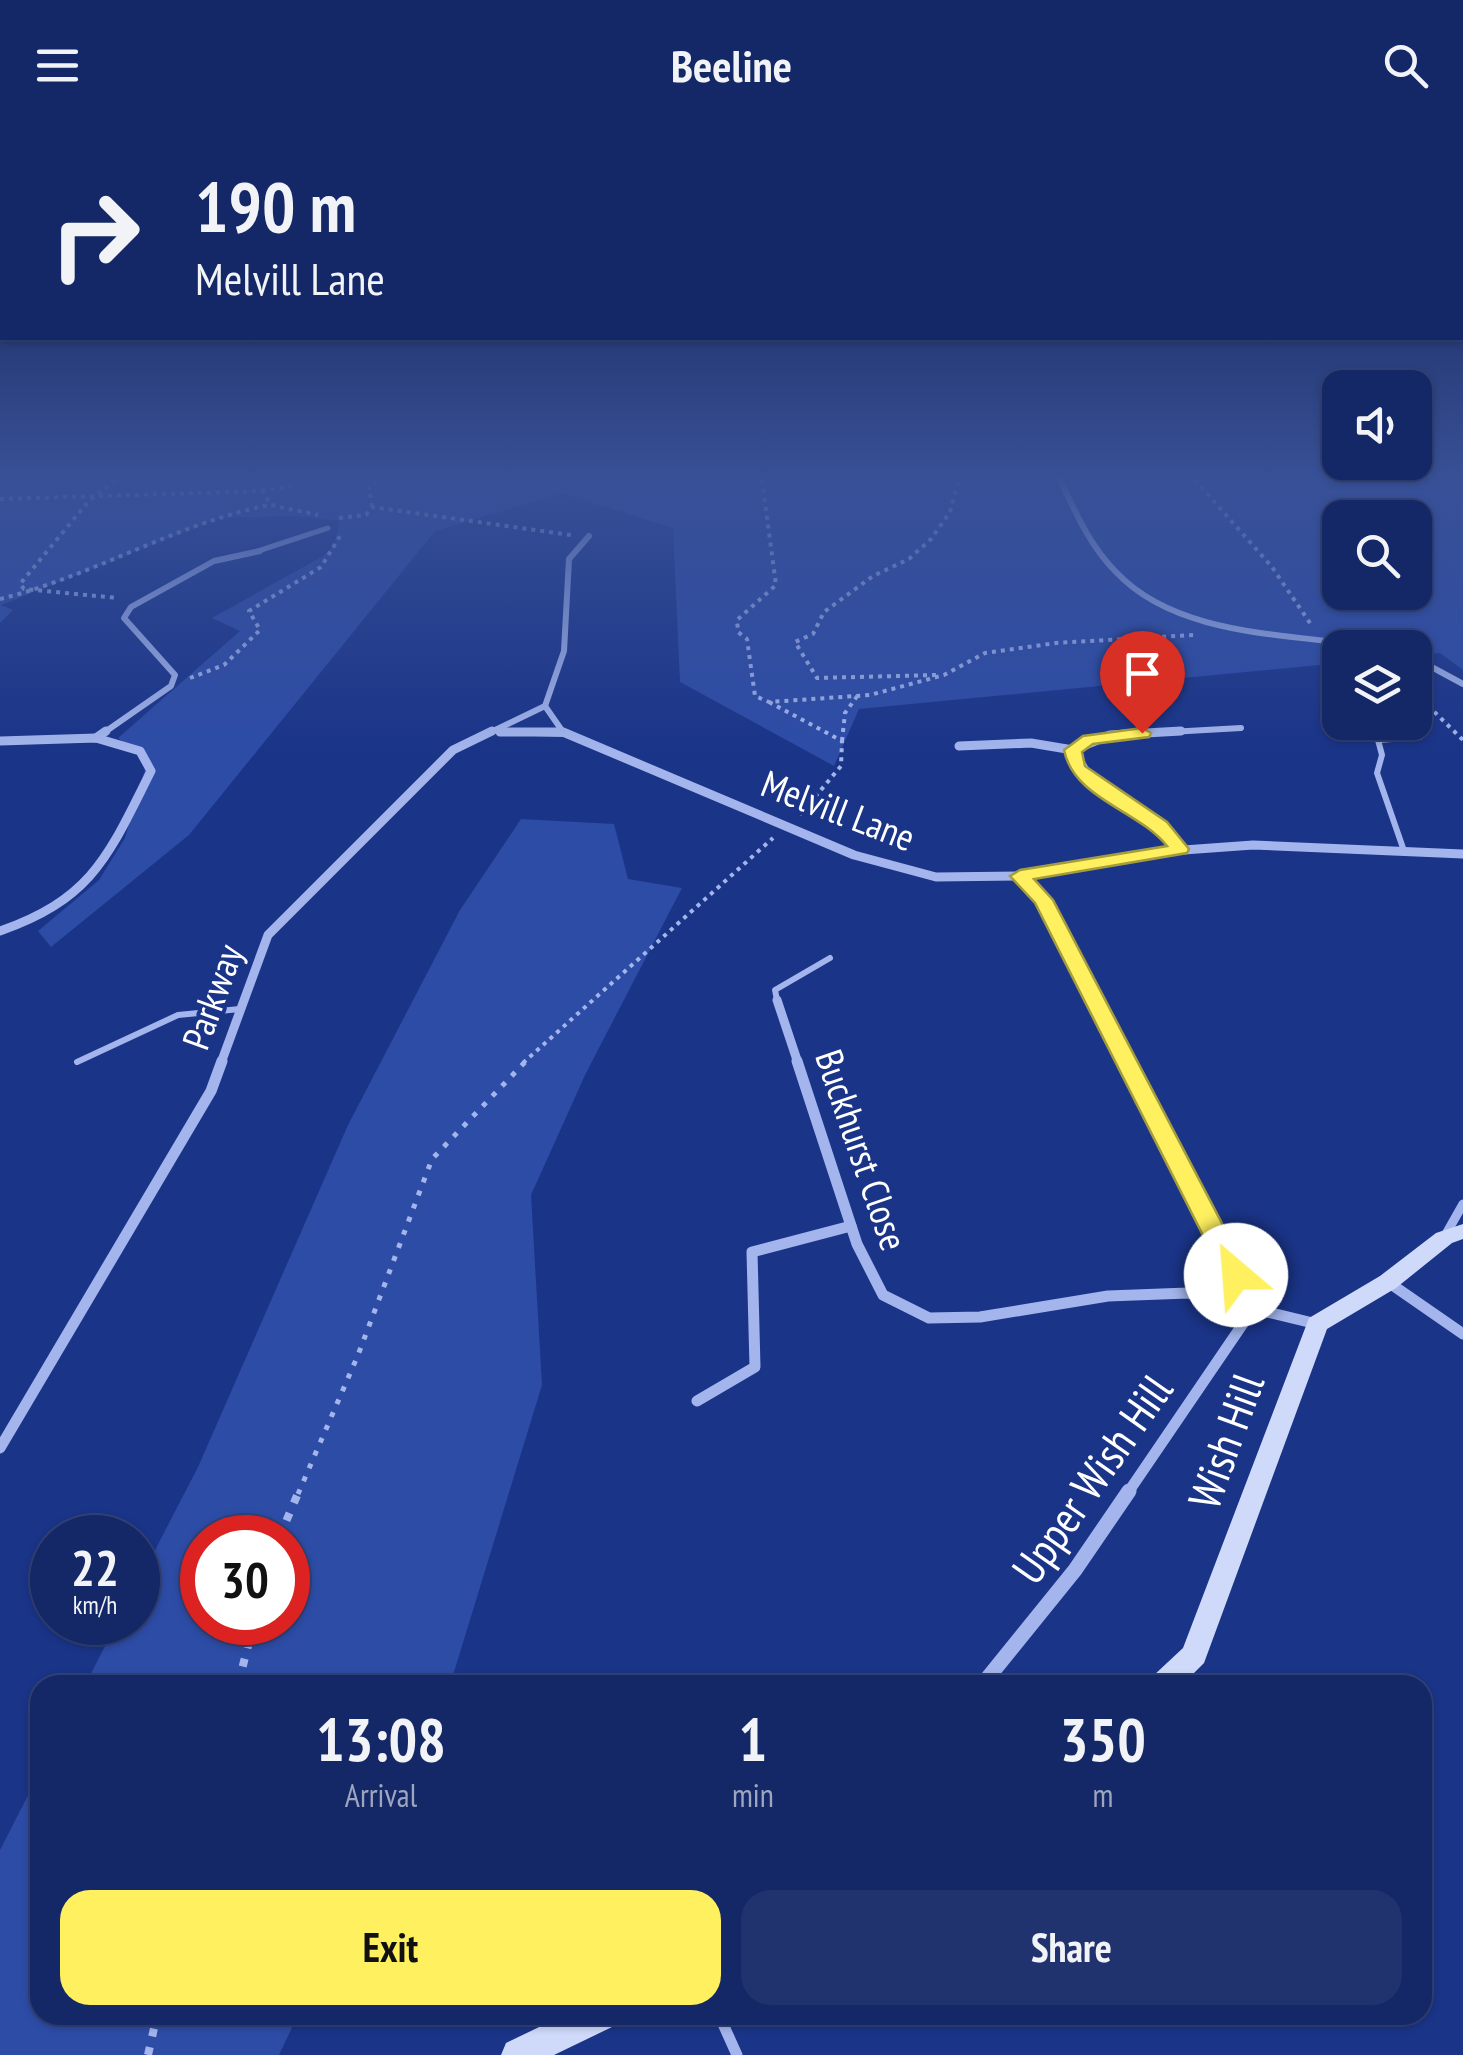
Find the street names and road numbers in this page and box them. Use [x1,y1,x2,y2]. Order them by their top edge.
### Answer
street label: Melvill Lane [755,758,922,861]
street label: Parkway [170,937,253,1056]
street label: Buckhurst Close [805,1043,920,1256]
street label: Upper Wish Hill [998,1362,1185,1594]
street label: Wish Hill [1174,1365,1276,1516]

